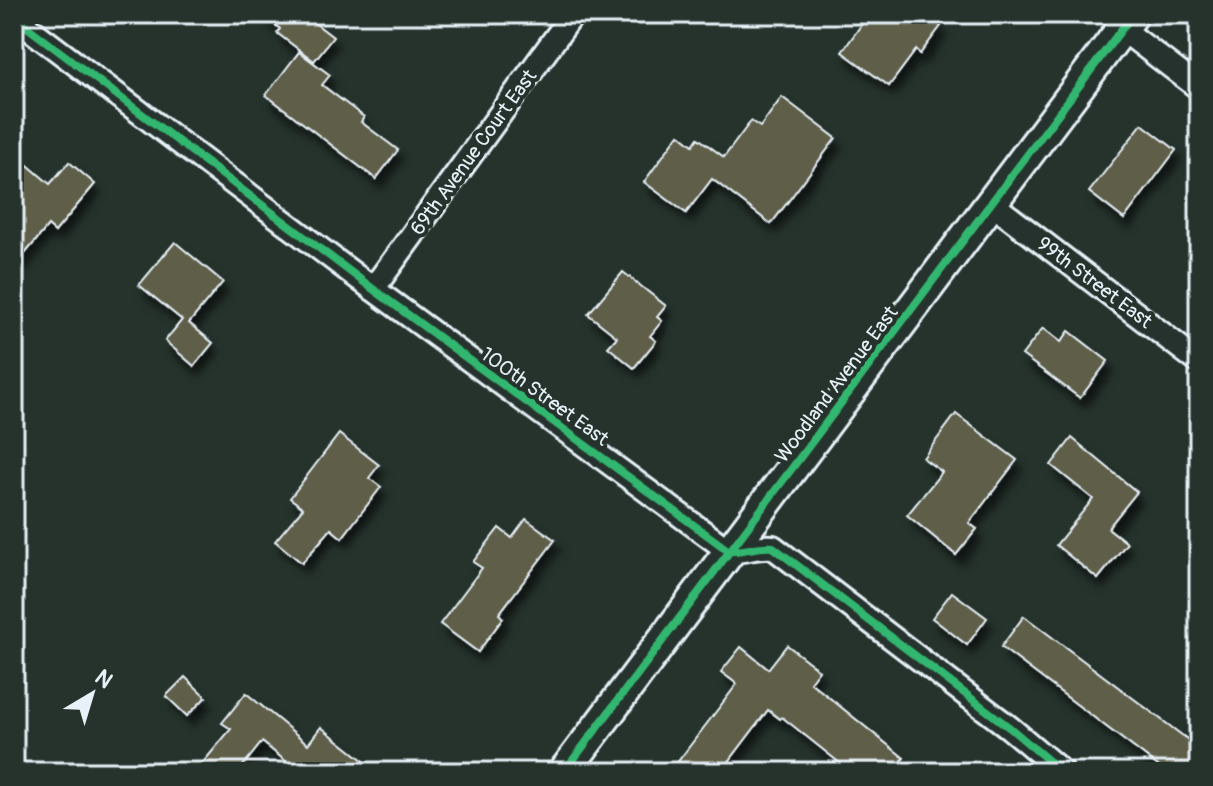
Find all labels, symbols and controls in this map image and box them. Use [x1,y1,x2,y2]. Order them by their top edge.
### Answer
street label: 69th Avenue Court East [405,64,543,240]
street label: 99th Street East [1032,231,1158,334]
street label: Woodland Avenue East [769,300,904,468]
street label: 100th Street East [476,342,614,452]
north arrow [52,654,132,734]
text: N [89,663,118,695]

